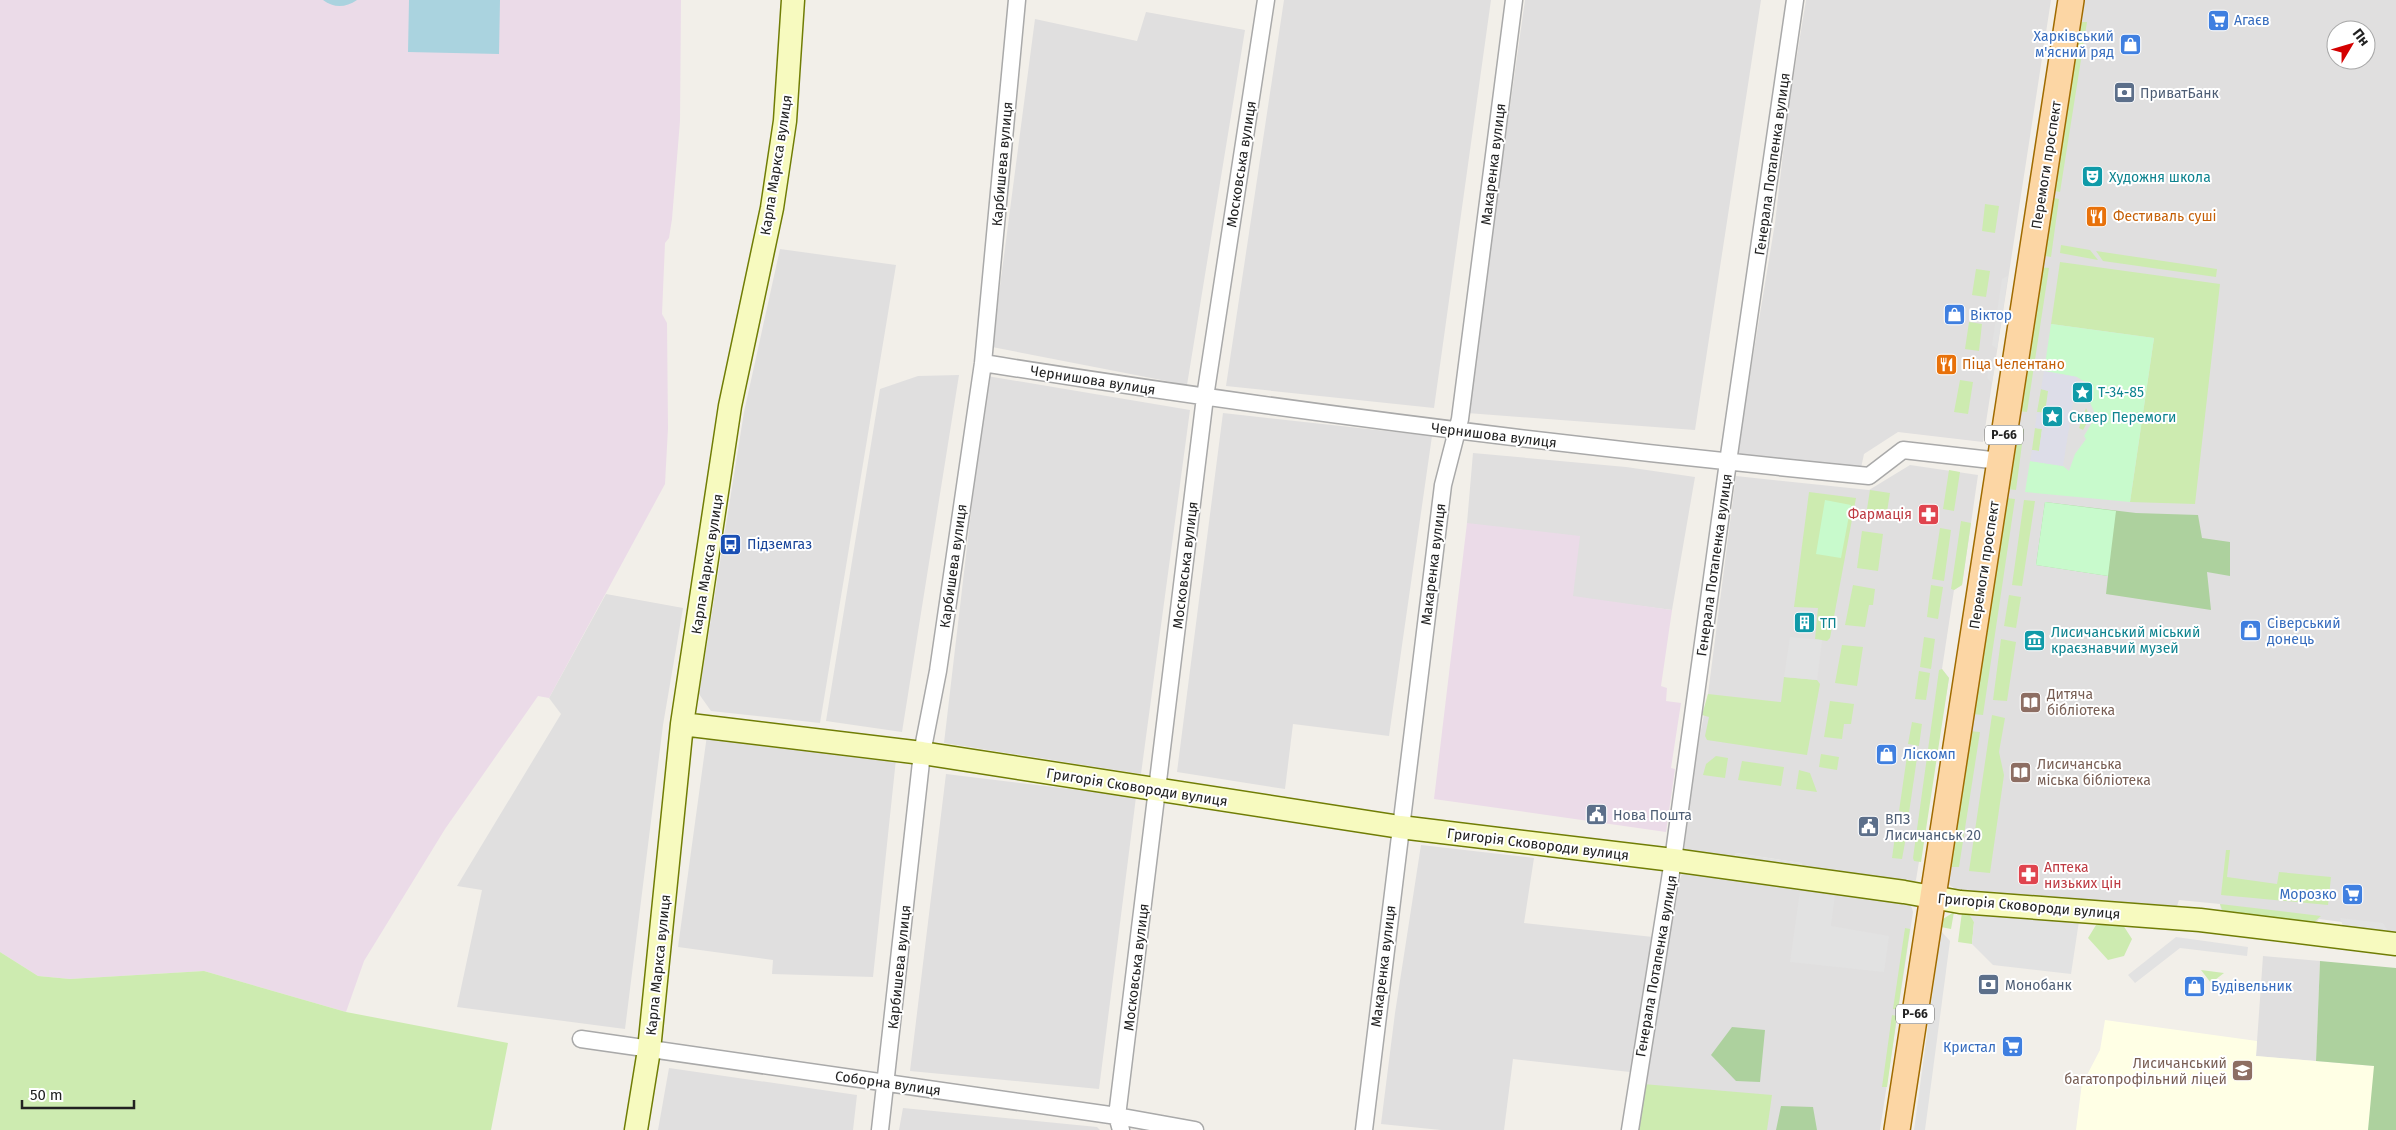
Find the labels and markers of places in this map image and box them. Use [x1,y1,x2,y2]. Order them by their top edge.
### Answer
supermarket icon: Агаєв [2206,8,2230,32]
place label: Агаєв [2234,12,2270,29]
place label: Харківський м'ясний ряд [2034,28,2114,61]
shop icon: Харківський м'ясний ряд [2118,32,2142,56]
bank icon: ПриватБанк [2112,81,2136,105]
place label: ПриватБанк [2140,85,2220,102]
theatre icon: Художня школа [2081,165,2105,189]
place label: Художня школа [2109,169,2211,186]
restaurant icon: Фестиваль суші [2085,204,2109,228]
place label: Фестиваль суші [2113,208,2217,225]
shop icon: Віктор [1942,303,1966,327]
place label: Віктор [1970,307,2012,324]
restaurant icon: Піца Челентано [1934,352,1958,376]
place label: Піца Челентано [1962,356,2065,373]
place icon: Т-34-85 [2070,380,2094,404]
place label: Т-34-85 [2098,384,2144,401]
place icon: Сквер Перемоги [2041,405,2065,429]
place label: Сквер Перемоги [2069,409,2176,426]
pharmacy icon: Фармація [1916,502,1940,526]
place label: Фармація [1848,506,1912,523]
bus stop icon: Підземгаз [719,532,743,556]
place label: Підземгаз [747,536,812,553]
building icon: ТП [1792,611,1816,635]
place label: ТП [1820,615,1837,632]
place label: Сіверський донець [2267,615,2341,648]
shop icon: Сіверський донець [2239,619,2263,643]
place label: Лисичанський міський краєзнавчий музей [2051,624,2200,657]
museum icon: Лисичанський міський краєзнавчий музей [2023,628,2047,652]
place label: Дитяча бiблiотека [2046,686,2115,719]
library icon: Дитяча бiблiотека [2019,690,2043,714]
shop icon: Ліскомп [1875,742,1899,766]
place label: Ліскомп [1903,746,1956,763]
place label: Лисичанська мiська бiблiотека [2037,756,2151,789]
library icon: Лисичанська мiська бiблiотека [2009,760,2033,784]
public building icon: Нова Пошта [1585,803,1609,827]
place label: Нова Пошта [1613,807,1692,824]
place label: ВПЗ Лисичанськ 20 [1885,811,1981,844]
public building icon: ВПЗ Лисичанськ 20 [1857,815,1881,839]
place label: Аптека низьких цін [2044,859,2122,892]
pharmacy icon: Аптека низьких цін [2016,863,2040,887]
supermarket icon: Морозко [2341,882,2365,906]
place label: Морозко [2279,886,2337,903]
bank icon: Монобанк [1977,973,2001,997]
shop icon: Будівельник [2183,974,2207,998]
place label: Монобанк [2005,977,2072,994]
place label: Будівельник [2211,978,2293,995]
supermarket icon: Кристал [2000,1035,2024,1059]
place label: Кристал [1943,1039,1996,1056]
place label: Лисичанський багатопрофільний ліцей [2064,1055,2227,1088]
school or university icon: Лисичанський багатопрофільний ліцей [2231,1059,2255,1083]

